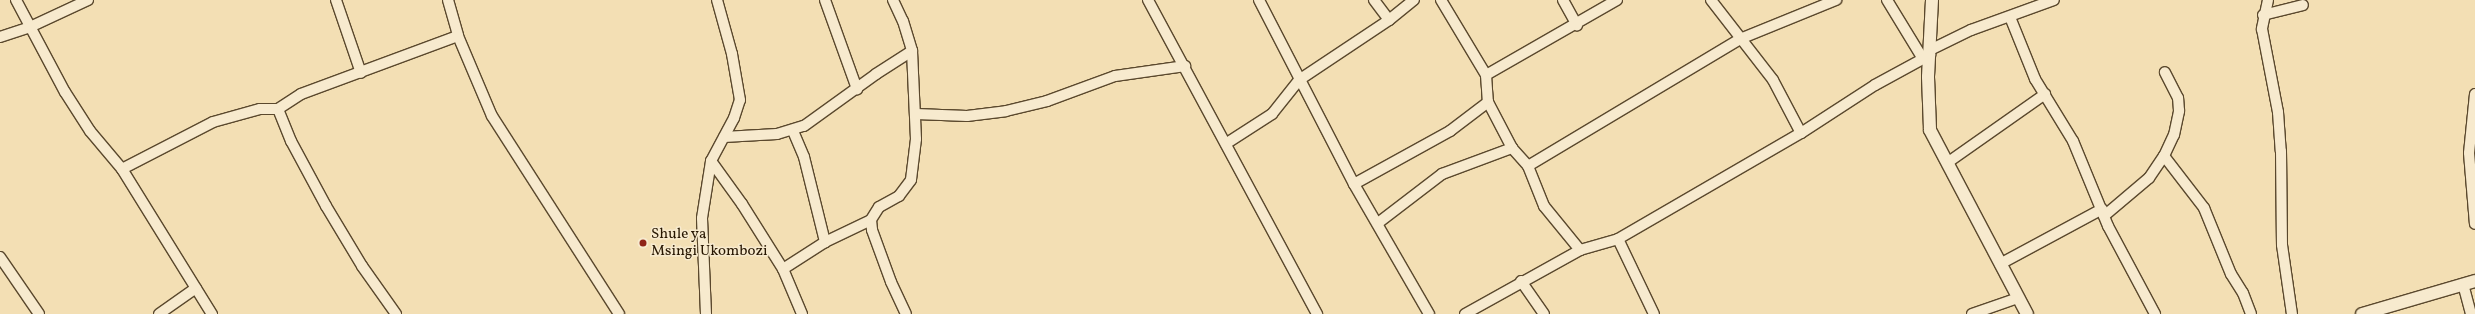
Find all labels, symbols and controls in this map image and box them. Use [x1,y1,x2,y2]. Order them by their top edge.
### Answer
place label: Shule ya Msingi Ukombozi [651,225,768,260]
marker: Shule ya Msingi Ukombozi [638,238,648,248]

